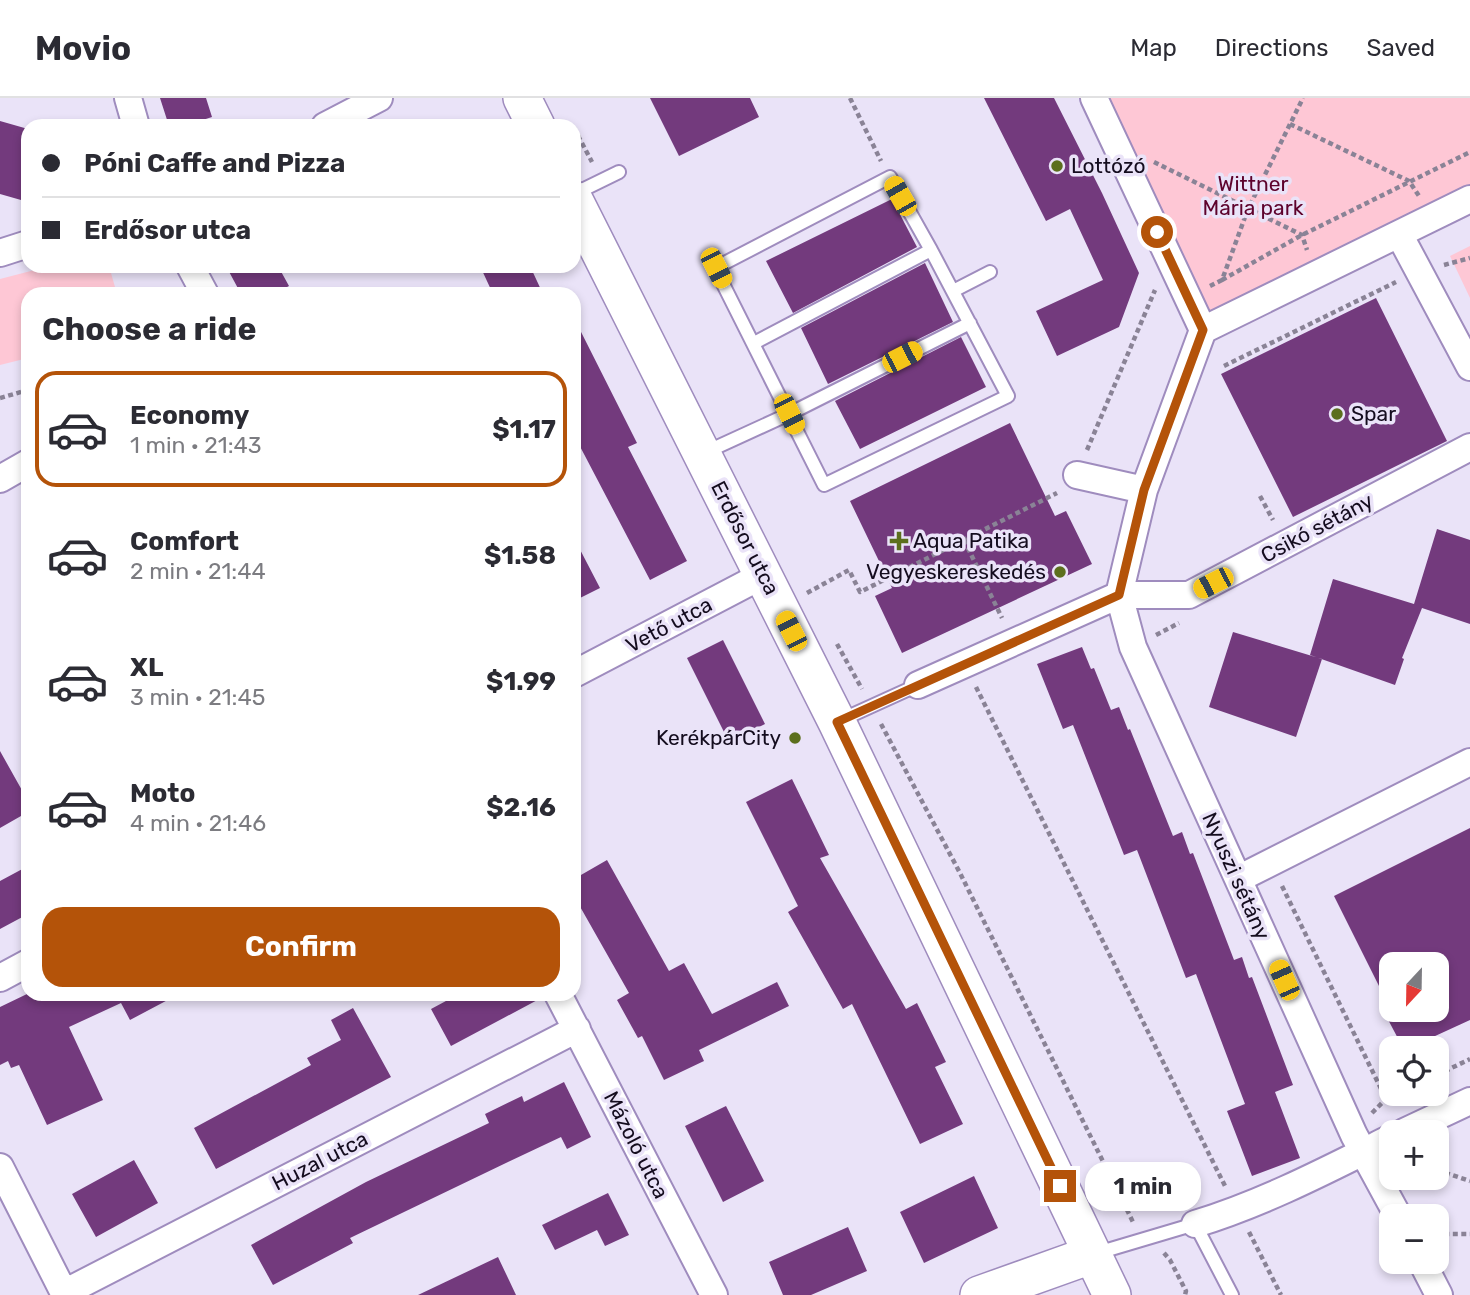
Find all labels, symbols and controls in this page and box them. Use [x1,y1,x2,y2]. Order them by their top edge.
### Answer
text: Movio [35,29,131,68]
text: Map [1130,34,1177,62]
text: Directions [1215,34,1328,62]
text: Saved [1366,34,1435,62]
text: Póni Caffe and Pizza [84,148,345,179]
place label: Lottózó [1071,153,1146,178]
marker: Lottózó [1049,158,1065,174]
park label: Wittner Mária park [1203,171,1304,220]
car [881,173,920,219]
text: Erdősor utca [84,215,251,246]
route start [1141,216,1173,248]
car [698,245,735,291]
text: Choose a ride [42,310,256,348]
car [879,338,926,376]
car [771,391,808,437]
icon: car [46,398,109,461]
text: Economy [130,400,249,431]
place label: Spar [1351,401,1396,426]
marker: Spar [1329,406,1345,422]
text: $1.17 [492,414,556,445]
text: 1 min · 21:43 [130,431,262,459]
street label: Erdősor utca [706,477,785,599]
street label: Csikó sétány [1256,487,1378,568]
icon: car [46,524,109,587]
text: Comfort [130,526,239,557]
place label: Aqua Patika [913,528,1029,553]
marker: Aqua Patika [891,533,907,549]
text: $1.58 [484,540,556,571]
text: 2 min · 21:44 [130,557,266,585]
place label: Vegyeskereskedés [866,559,1046,584]
marker: Vegyeskereskedés [1052,564,1068,580]
car [1190,564,1237,602]
street label: Vető utca [621,592,716,658]
car [773,608,810,654]
icon: car [46,650,109,713]
text: XL [130,652,163,683]
text: $1.99 [486,666,556,697]
text: 3 min · 21:45 [130,683,265,711]
place label: KerékpárCity [656,725,781,750]
marker: KerékpárCity [787,730,803,746]
icon: car [46,776,109,839]
text: Moto [130,778,195,809]
text: $2.16 [486,792,556,823]
street label: Nyuszi sétány [1197,808,1276,944]
text: 4 min · 21:46 [130,809,266,837]
button: Confirm [42,907,560,987]
north arrow [1379,952,1449,1022]
map controls [1379,952,1449,1274]
car [1266,957,1303,1003]
button: locate [1379,1036,1449,1106]
street label: Mázoló utca [599,1087,674,1203]
button: + [1379,1120,1449,1190]
street label: Huzal utca [268,1126,372,1195]
callout: 1 min [1084,1162,1200,1210]
route end [1044,1170,1076,1202]
text: 1 min [1114,1172,1172,1200]
button: − [1379,1204,1449,1274]

